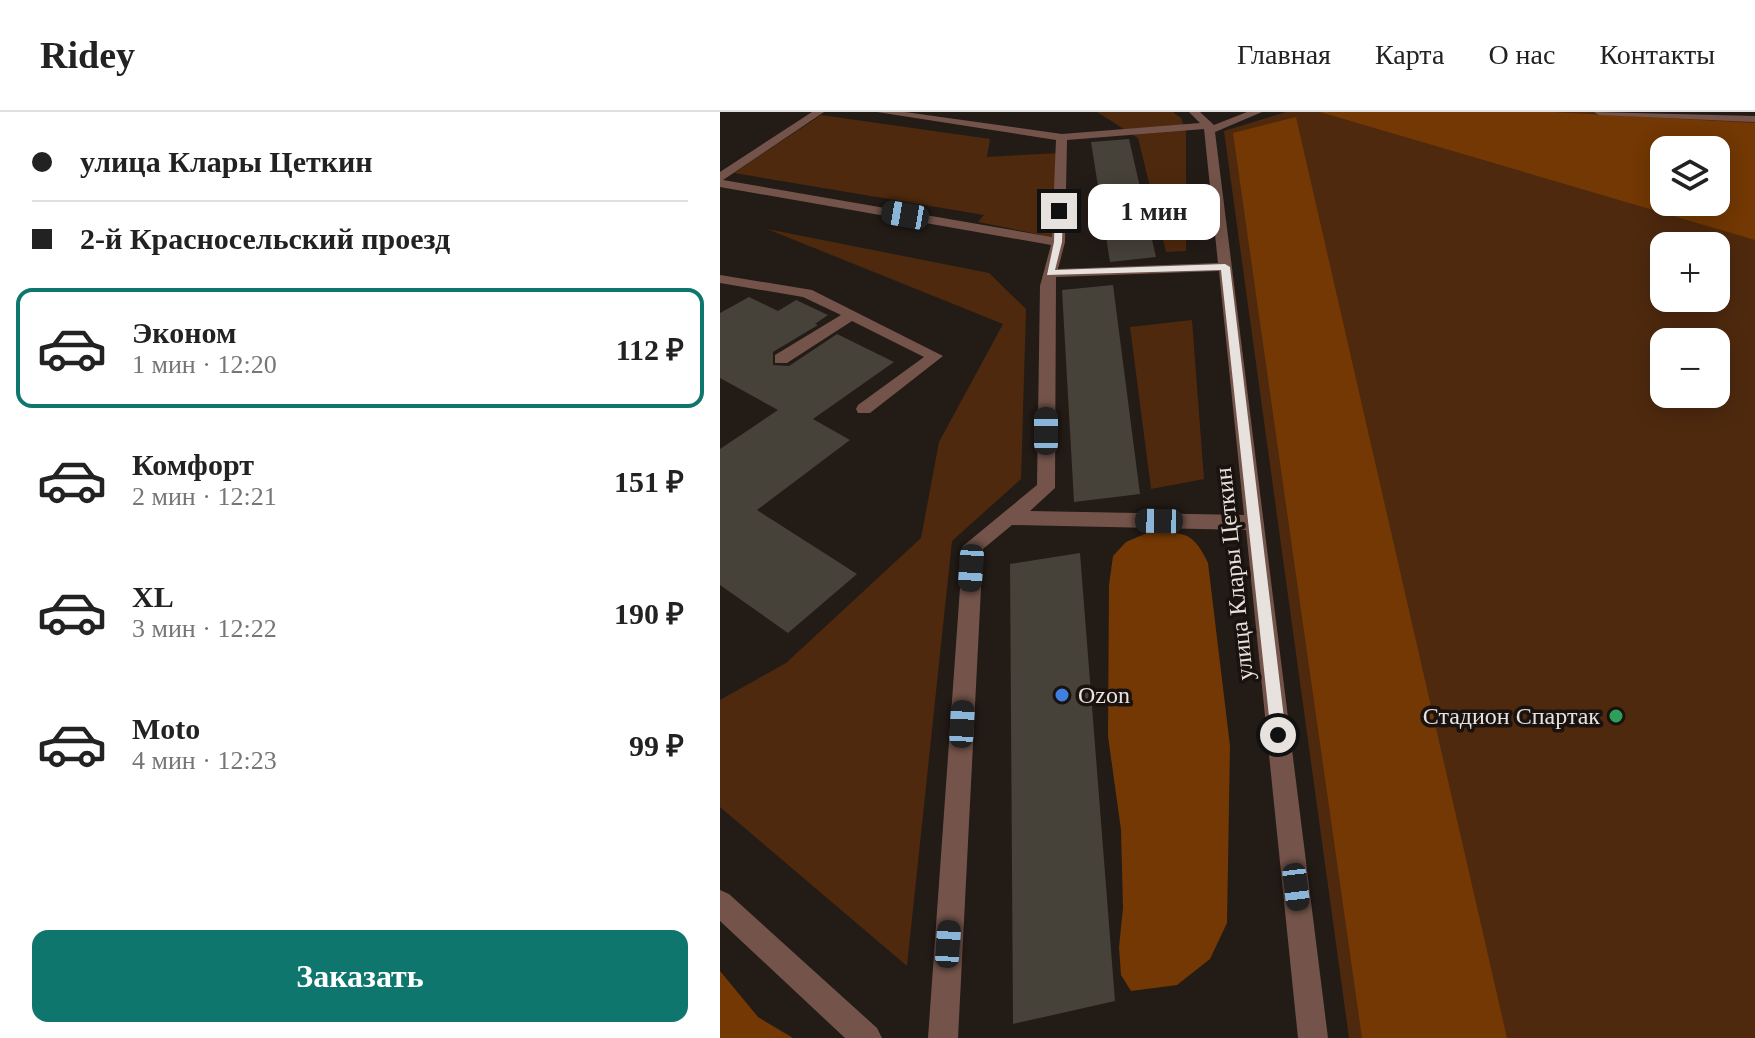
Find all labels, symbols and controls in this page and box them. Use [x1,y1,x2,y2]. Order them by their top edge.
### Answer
text: Ridey [40,34,135,76]
text: Главная [1237,39,1331,70]
text: Карта [1375,39,1444,70]
text: О нас [1488,39,1555,70]
text: Контакты [1599,39,1715,70]
map controls [1650,136,1730,408]
button: layers [1650,136,1730,216]
text: улица Клары Цеткин [80,145,373,178]
callout: 1 мин [1087,183,1219,239]
route end [1041,193,1077,229]
text: 1 мин [1120,197,1188,226]
car [879,199,931,231]
text: 2-й Красносельский проезд [80,222,450,255]
button: + [1650,232,1730,312]
icon: car [36,312,108,384]
text: Эконом [132,316,236,349]
button: − [1650,328,1730,408]
text: 112 ₽ [616,333,684,366]
text: 1 мин · 12:20 [132,350,277,379]
car [1034,407,1058,455]
icon: car [36,444,108,516]
text: Комфорт [132,448,254,481]
text: 151 ₽ [614,465,684,498]
street label: улица Клары Цеткин [1210,466,1258,682]
text: 2 мин · 12:21 [132,482,277,511]
car [1135,509,1183,533]
car [957,543,985,593]
icon: car [36,576,108,648]
text: XL [132,580,174,613]
text: 190 ₽ [614,597,684,630]
text: 3 мин · 12:22 [132,614,277,643]
place label: Ozon [1078,682,1130,708]
marker: Ozon [1053,686,1071,704]
car [949,699,975,749]
place label: Стадион Спартак [1423,703,1600,729]
marker: Стадион Спартак [1607,707,1625,725]
icon: car [36,708,108,780]
text: Moto [132,712,200,745]
route start [1260,717,1296,753]
text: 99 ₽ [629,729,684,762]
text: 4 мин · 12:23 [132,746,277,775]
car [1281,862,1311,912]
car [934,919,962,969]
button: Заказать [32,930,688,1022]

